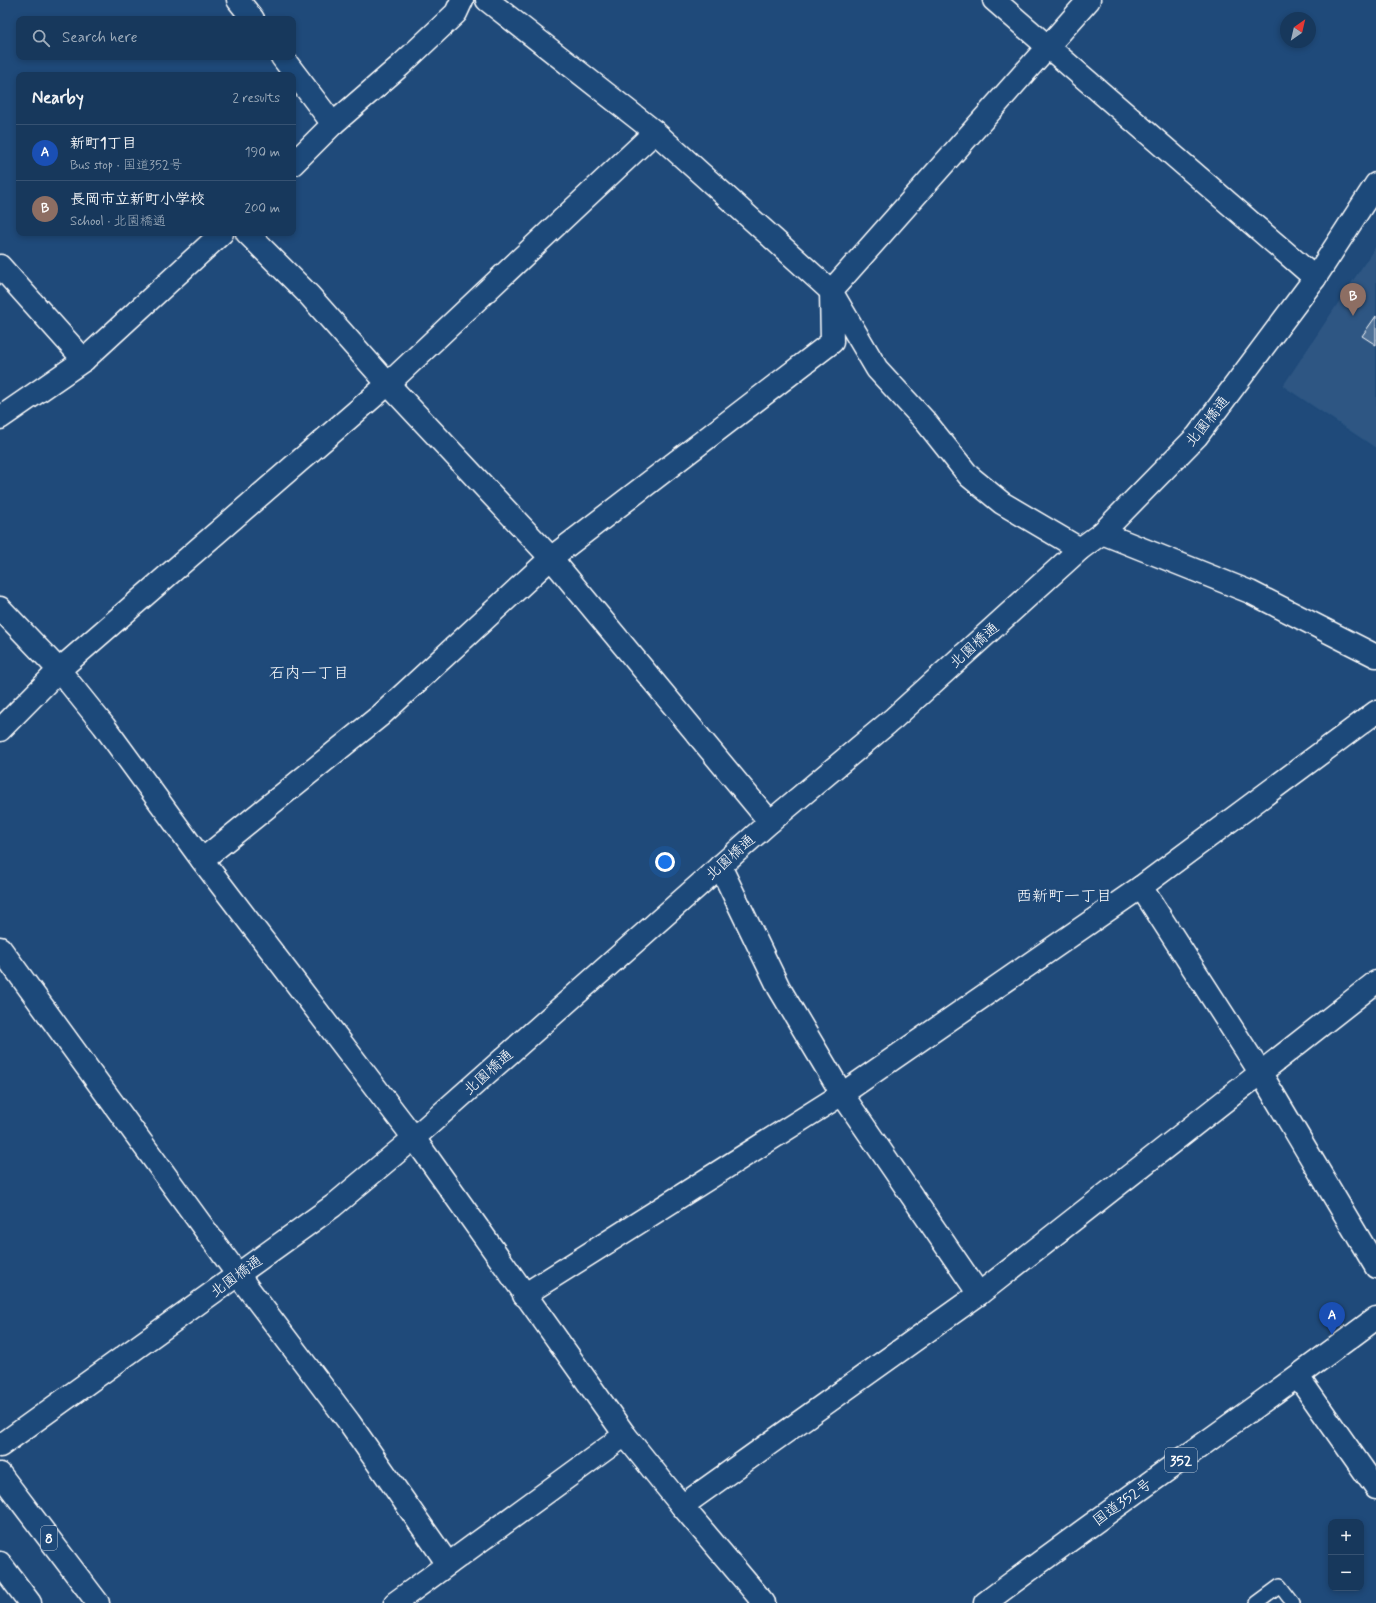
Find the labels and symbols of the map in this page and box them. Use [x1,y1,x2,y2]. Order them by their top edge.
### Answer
north arrow [1280,12,1316,48]
pin: B [1340,283,1366,316]
street label: 北園橋通 [1181,392,1234,451]
street label: 北園橋通 [946,618,1004,673]
district label: 石内一丁目 [269,663,349,684]
street label: 北園橋通 [702,830,760,885]
your location [655,852,675,872]
district label: 西新町一丁目 [1016,886,1112,907]
street label: 北園橋通 [460,1045,518,1100]
street label: 北園橋通 [206,1251,267,1303]
pin: A [1319,1302,1345,1335]
road number: 352 [1165,1448,1197,1472]
street label: 国道352号 [1089,1475,1156,1531]
road number: 8 [41,1526,57,1550]

